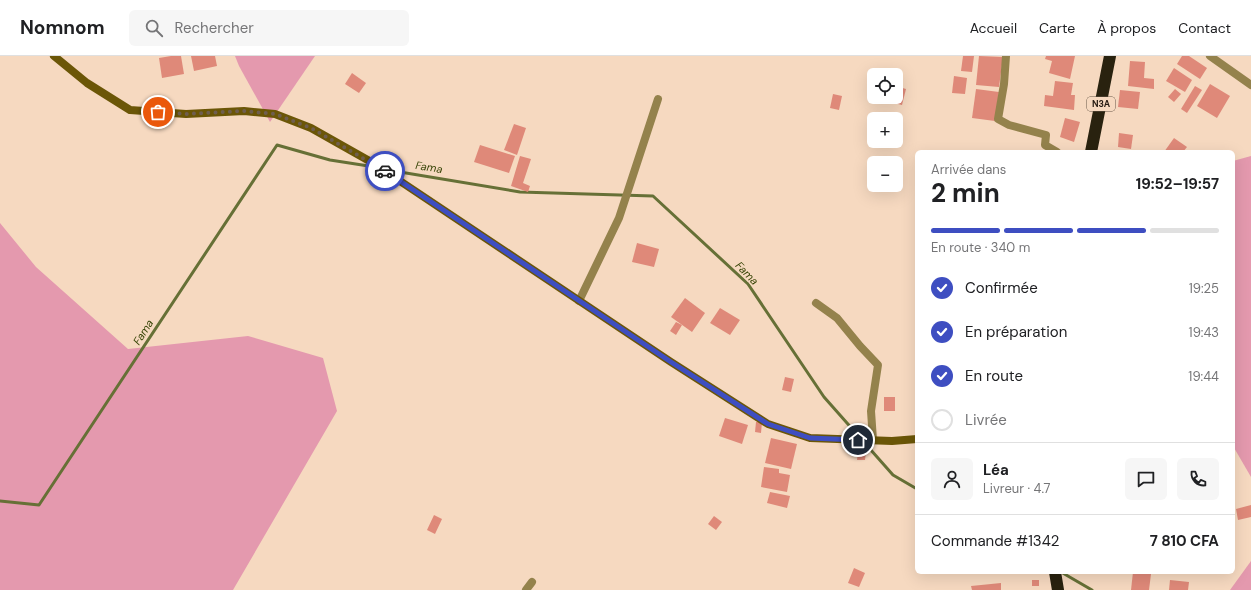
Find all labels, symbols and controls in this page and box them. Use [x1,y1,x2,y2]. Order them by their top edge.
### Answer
search box [129,10,409,46]
text: Nomnom [20,15,105,40]
icon: search [143,17,165,39]
text: Rechercher [175,18,254,38]
text: Accueil [970,19,1017,37]
text: Carte [1039,19,1075,37]
text: À propos [1097,19,1156,37]
text: Contact [1178,19,1231,37]
map controls [867,68,903,192]
button: locate [867,68,903,104]
pin [141,95,175,129]
road number: N3A [1087,97,1115,111]
icon: bag [147,101,169,123]
button: + [867,112,903,148]
courier [365,151,405,191]
button: − [867,156,903,192]
water label: Fama [414,158,444,176]
icon: car [374,160,396,182]
text: Arrivée dans [931,161,1006,178]
text: 19:52–19:57 [1136,174,1219,194]
text: 2 min [931,176,1000,210]
text: En route · 340 m [931,239,1030,256]
water label: Fama [732,258,762,288]
icon: check [931,277,953,299]
text: Confirmée [965,278,1038,298]
text: 19:25 [1189,280,1219,297]
water label: Fama [130,317,156,347]
icon: check [931,321,953,343]
text: En préparation [965,322,1067,342]
text: 19:43 [1189,324,1219,341]
icon: check [931,365,953,387]
text: En route [965,366,1023,386]
text: 19:44 [1188,368,1219,385]
text: Livrée [965,410,1007,430]
pin [841,423,875,457]
icon: home [847,429,869,451]
button: person [931,458,973,500]
button: chat [1125,458,1167,500]
button: phone [1177,458,1219,500]
text: Léa [983,460,1009,480]
text: Livreur · 4.7 [983,480,1051,497]
text: Commande #1342 [931,531,1059,551]
text: 7 810 CFA [1150,531,1219,551]

